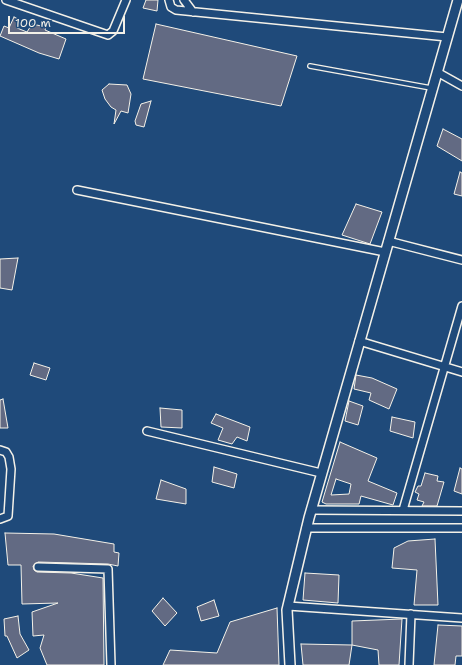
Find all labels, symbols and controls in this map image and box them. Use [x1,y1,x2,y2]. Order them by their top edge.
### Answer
scale bar [10,8,127,34]
text: 100 m [15,15,51,31]

